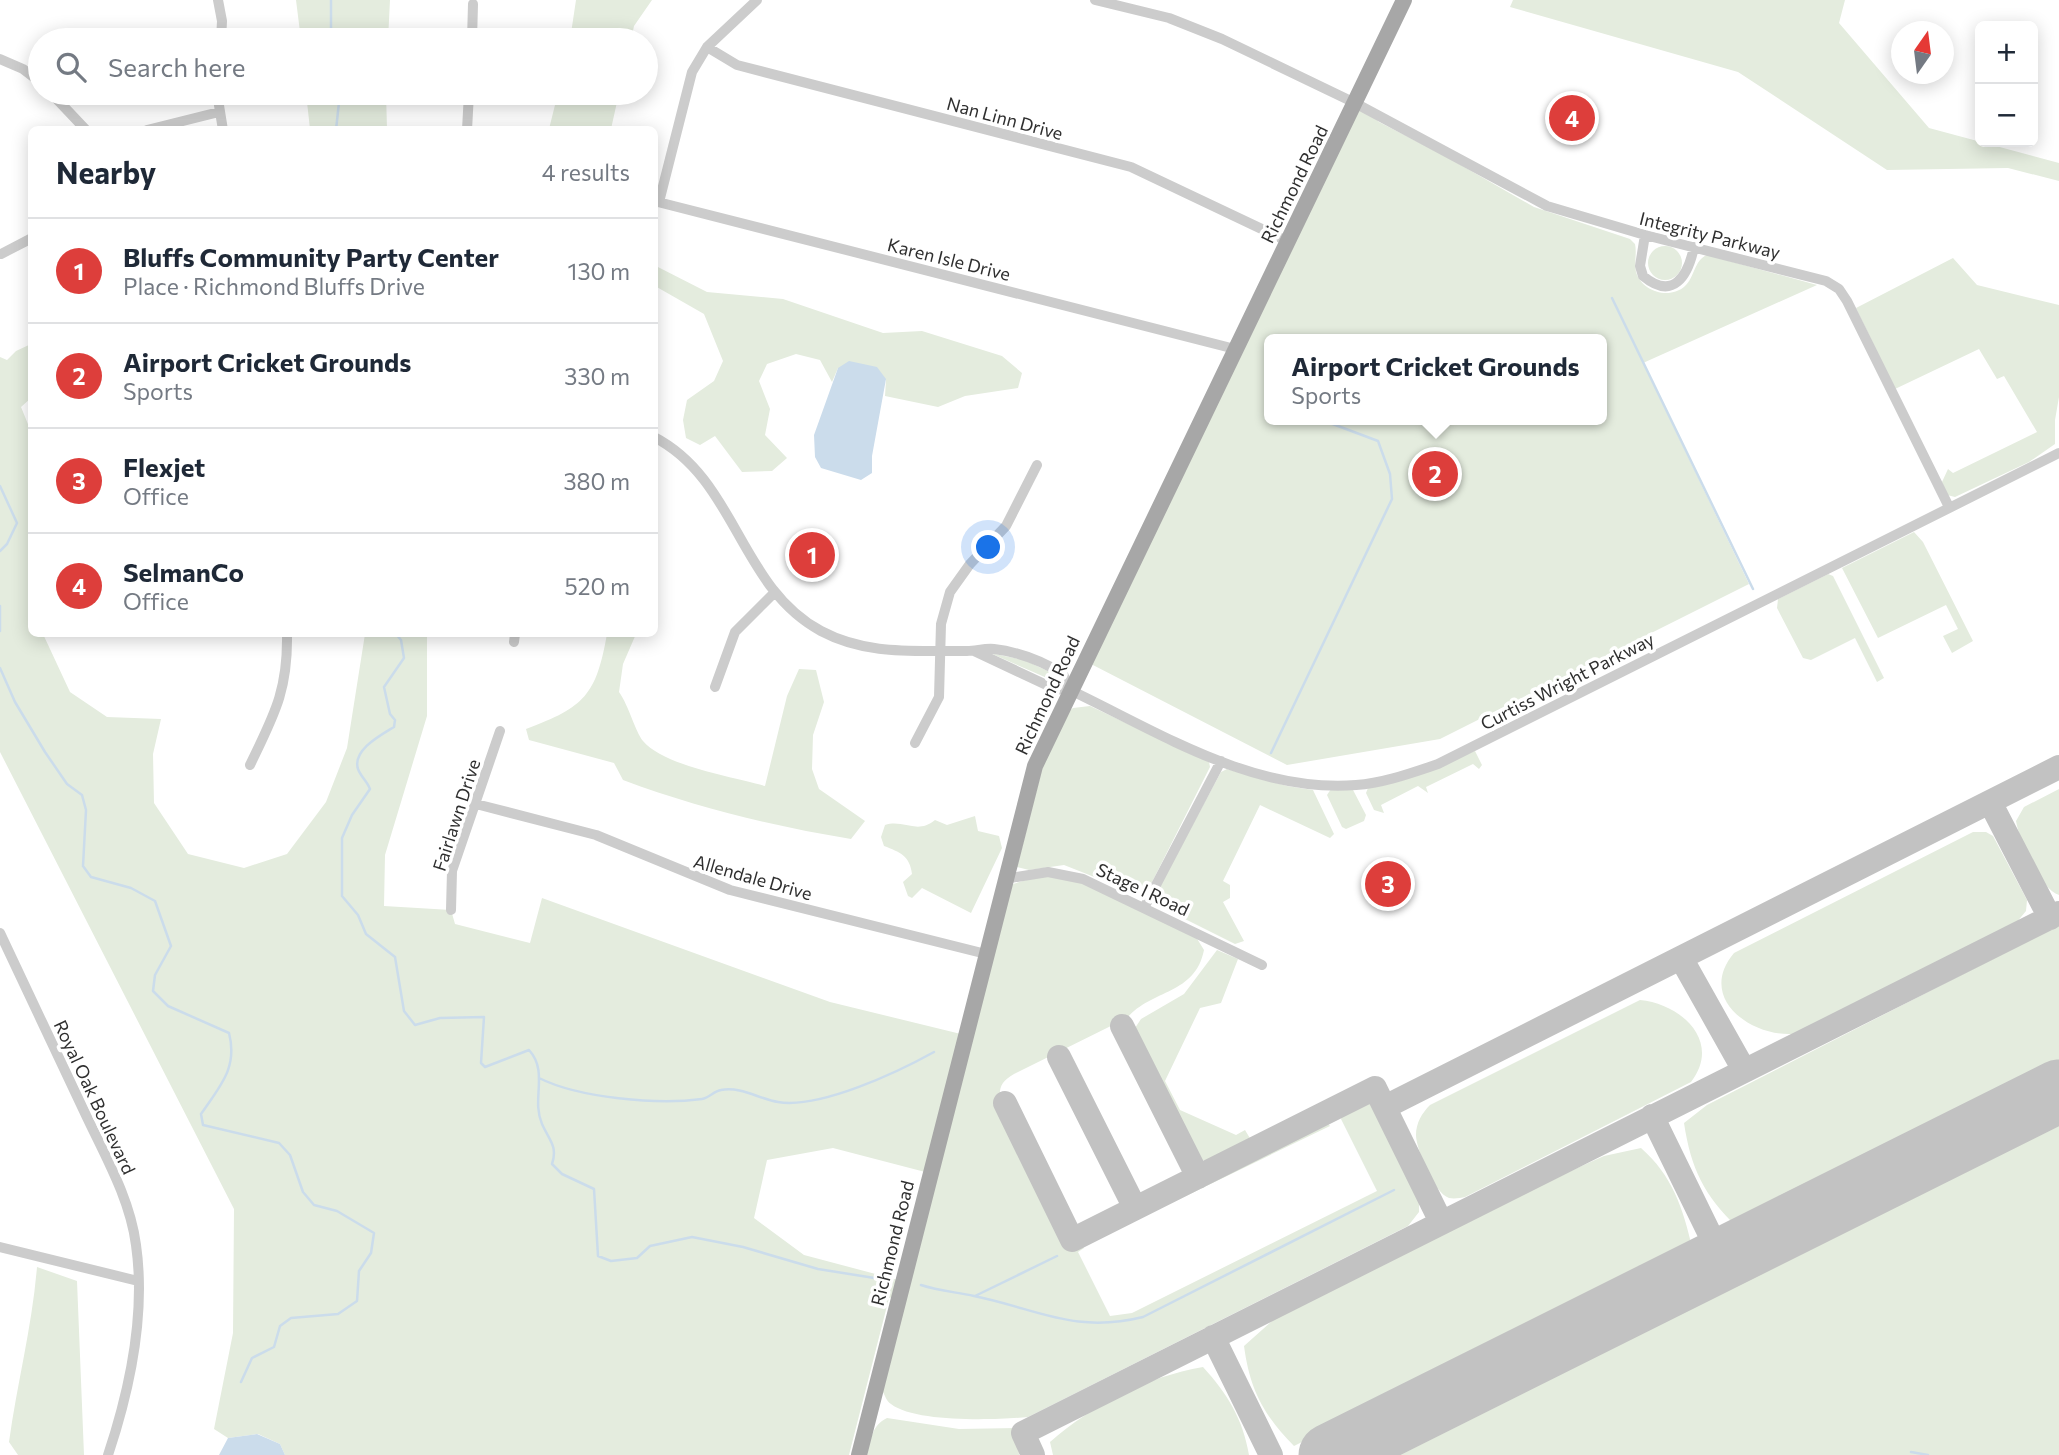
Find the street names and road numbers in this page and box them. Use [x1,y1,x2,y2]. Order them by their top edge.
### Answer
street label: Nan Linn Drive [945,92,1065,144]
street label: Richmond Road [1256,121,1332,247]
street label: Integrity Parkway [1637,207,1783,263]
street label: Karen Isle Drive [885,233,1013,285]
street label: Curtiss Wright Parkway [1476,628,1658,734]
street label: Richmond Road [1010,632,1084,758]
street label: Fairlawn Drive [428,756,484,874]
street label: Allendale Drive [691,850,815,904]
street label: Stage I Road [1093,858,1193,920]
street label: Royal Oak Boulevard [50,1016,140,1178]
street label: Richmond Road [866,1178,918,1308]

